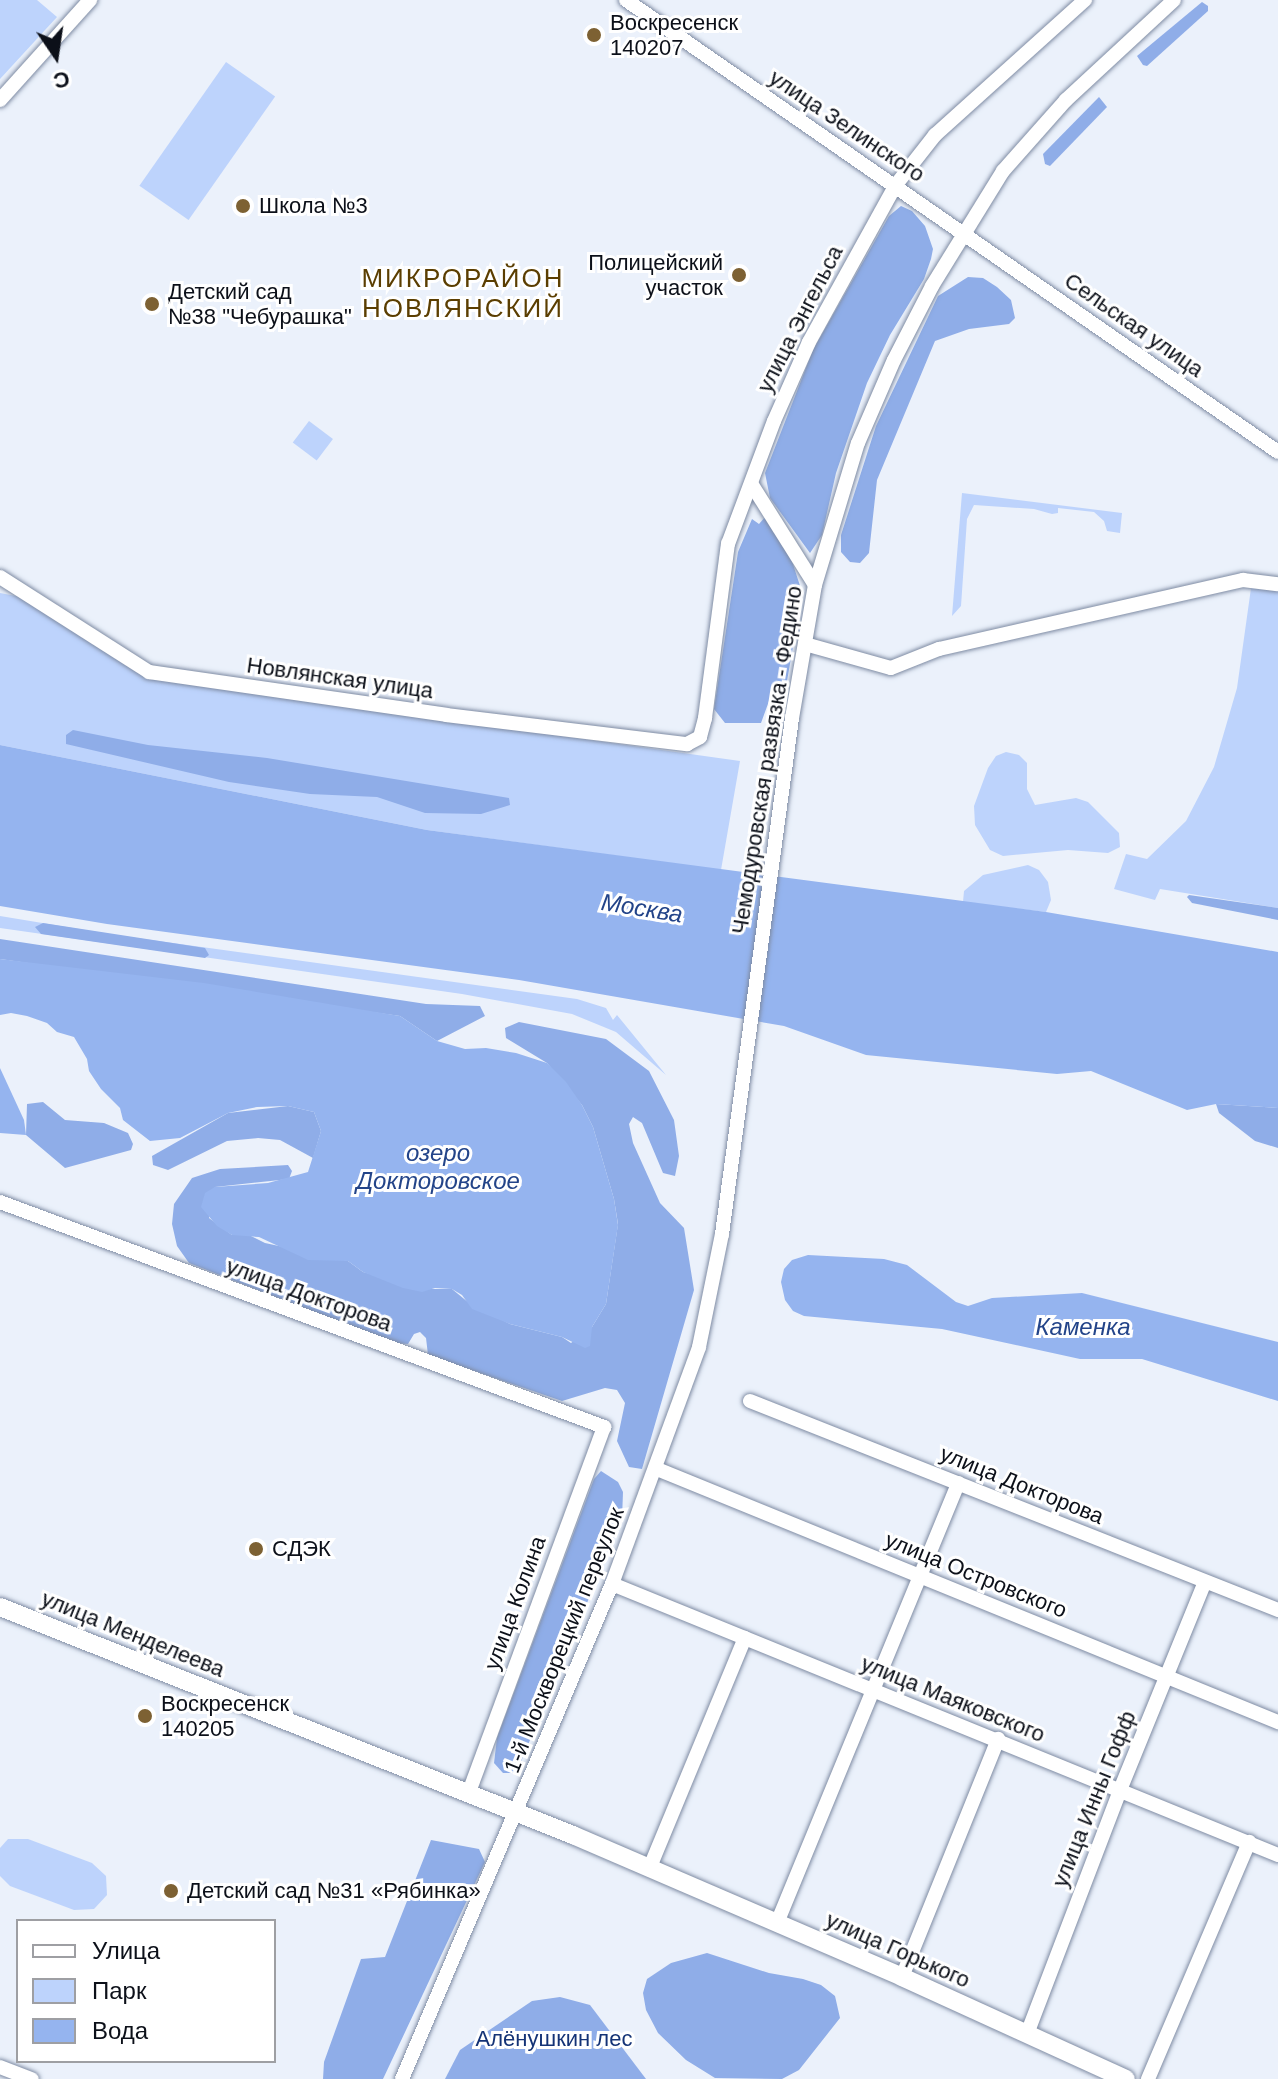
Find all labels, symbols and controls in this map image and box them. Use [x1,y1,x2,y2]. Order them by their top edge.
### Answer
place label: Воскресенск 140207 [610,9,738,60]
north arrow [16,16,96,96]
marker: Воскресенск 140207 [585,26,603,44]
street label: улица Зелинского [764,64,930,188]
text: С [51,66,72,94]
place label: Школа №3 [259,193,368,219]
marker: Школа №3 [234,197,252,215]
street label: улица Энгельса [752,241,848,397]
place label: Полицейский участок [588,249,723,300]
district label: МИКРОРАЙОН НОВЛЯНСКИЙ [361,263,565,324]
marker: Полицейский участок [730,266,748,284]
street label: Сельская улица [1059,267,1209,383]
place label: Детский сад №38 "Чебурашка" [168,278,352,330]
marker: Детский сад №38 "Чебурашка" [143,295,161,313]
street label: Чемодуровская развязка - Федино [726,584,808,936]
street label: Новлянская улица [245,652,435,704]
water label: Москва [599,887,685,929]
water label: озеро Докторовское [356,1139,520,1195]
street label: улица Докторова [223,1253,395,1337]
water label: Каменка [1035,1313,1131,1341]
street label: улица Докторова [936,1440,1108,1530]
street label: 1-й Москворецкий переулок [499,1503,629,1777]
street label: улица Островского [881,1527,1071,1623]
street label: улица Колина [479,1532,551,1674]
place label: СДЭК [272,1536,331,1562]
marker: СДЭК [247,1540,265,1558]
street label: улица Менделеева [38,1585,228,1683]
street label: улица Маяковского [857,1650,1049,1748]
place label: Воскресенск 140205 [161,1690,289,1742]
marker: Воскресенск 140205 [136,1707,154,1725]
street label: улица Инны Гофф [1047,1707,1141,1891]
place label: Детский сад №31 «Рябинка» [187,1878,481,1904]
marker: Детский сад №31 «Рябинка» [162,1882,180,1900]
street label: улица Горького [822,1906,974,1994]
legend [16,1919,276,2063]
text: Улица [92,1937,160,1964]
text: Парк [92,1977,146,2004]
text: Вода [92,2017,148,2044]
park label: Алёнушкин лес [476,2026,632,2052]

